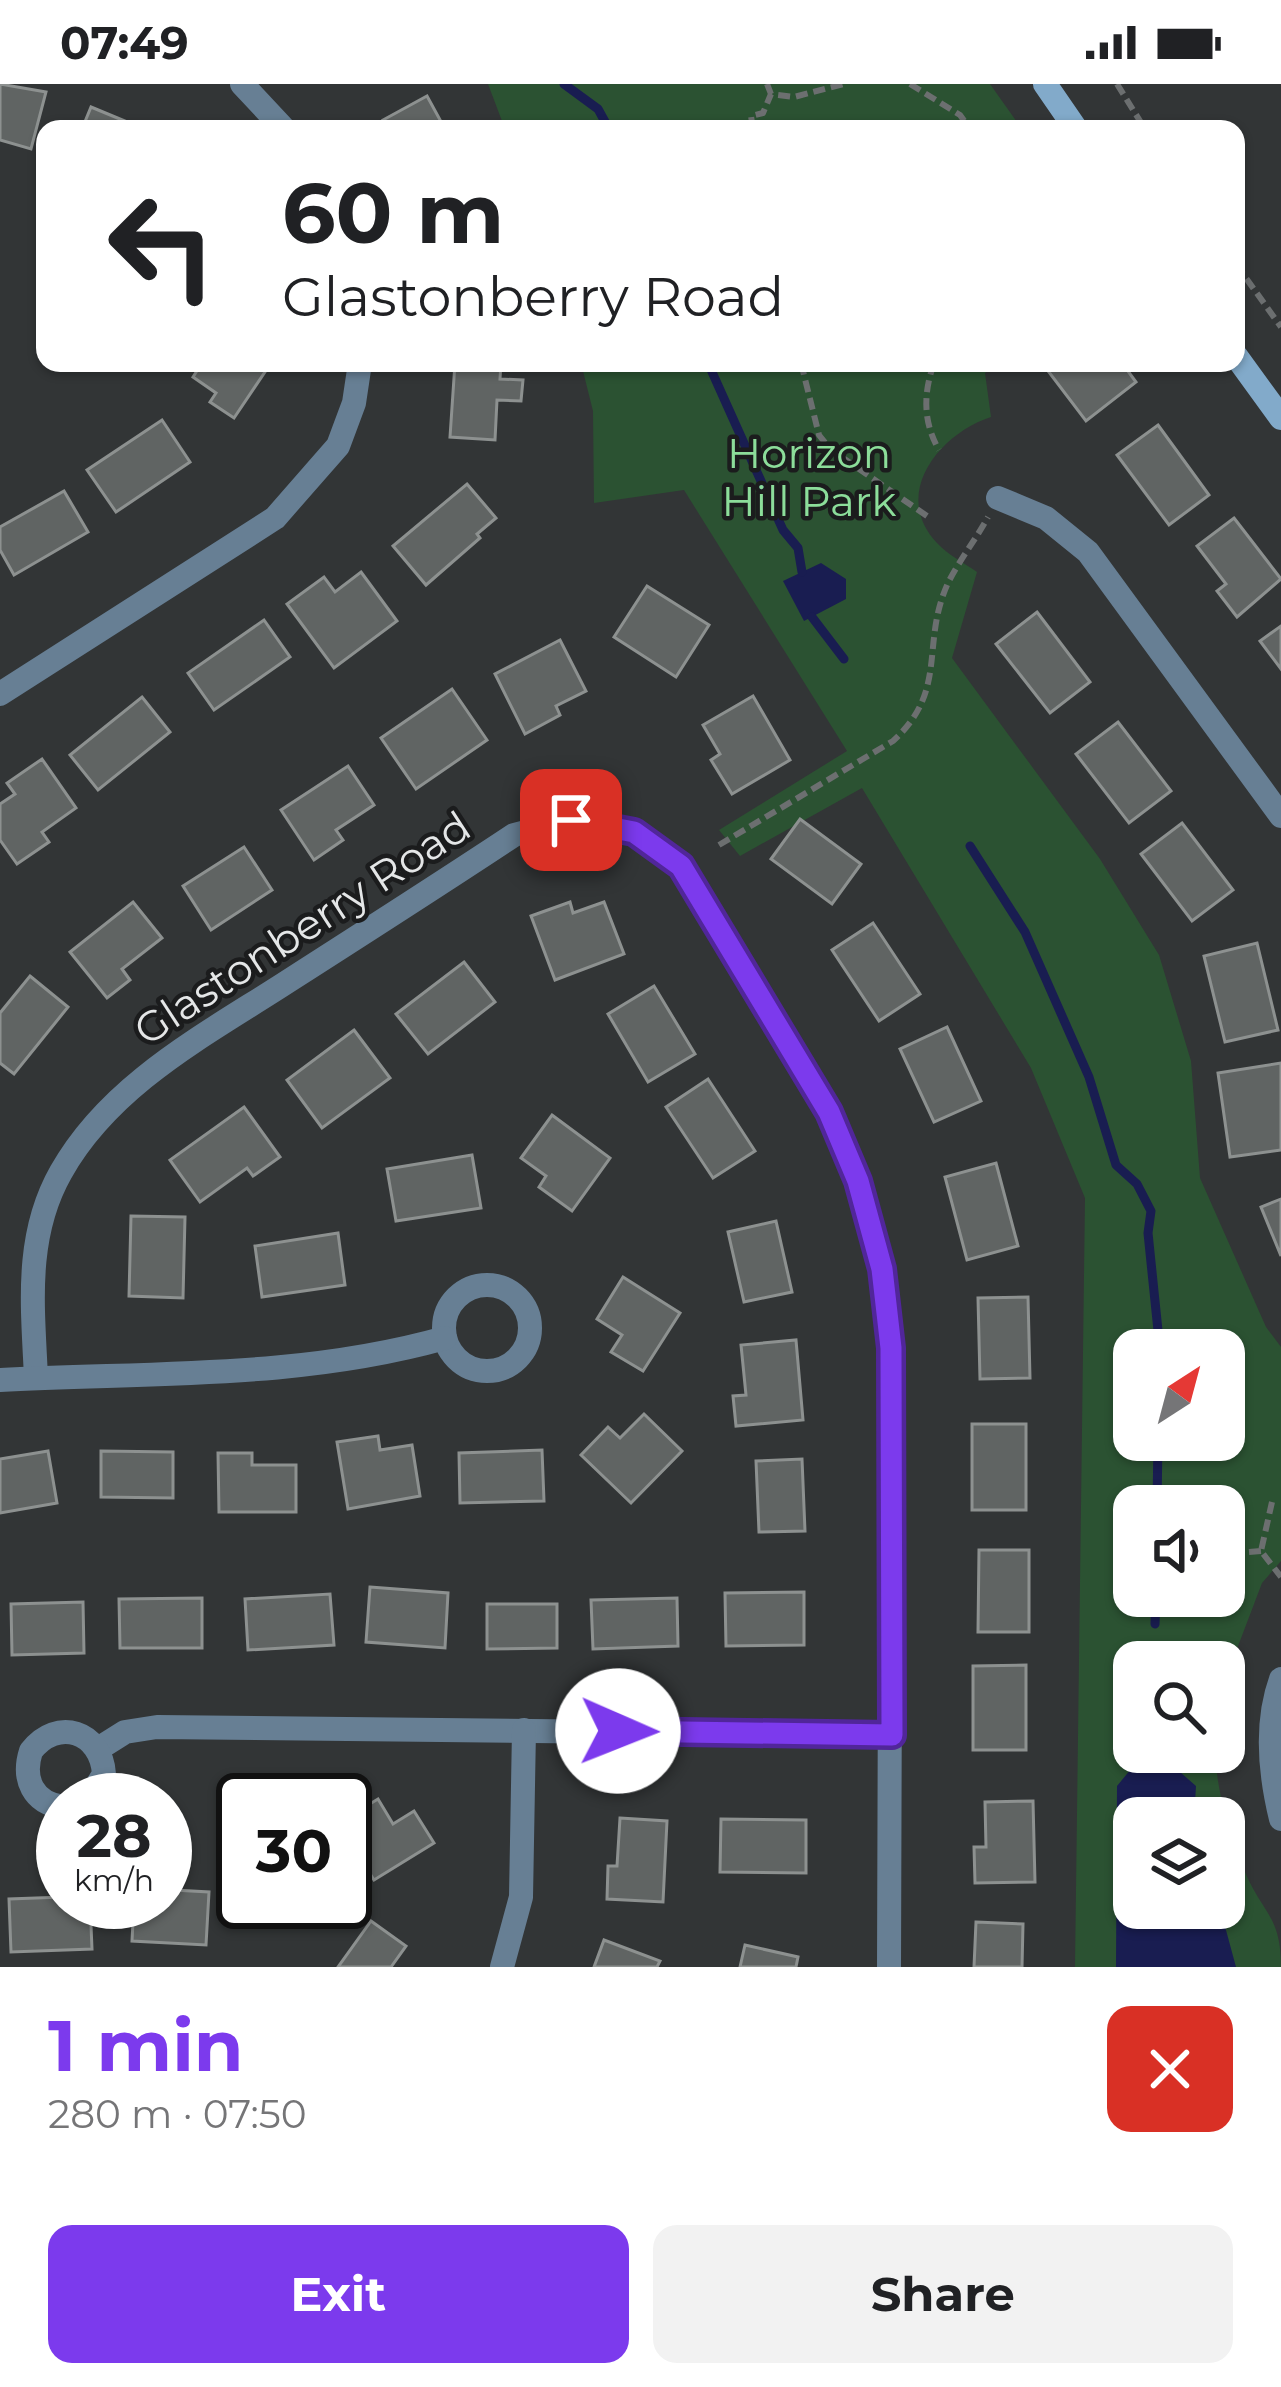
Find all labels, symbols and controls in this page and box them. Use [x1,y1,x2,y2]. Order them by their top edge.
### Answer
text: 07:49 [60,15,189,70]
text: 60 m [282,162,504,264]
icon: left [84,168,240,324]
text: Glastonberry Road [282,264,784,330]
park label: Horizon Hill Park [722,427,896,527]
pin [520,769,622,871]
icon: arrive [538,787,604,853]
street label: Glastonberry Road [124,800,480,1056]
north arrow [1113,1329,1245,1461]
map controls [1113,1329,1245,1929]
button: sound [1113,1485,1245,1617]
button: search [1113,1641,1245,1773]
position arrow [555,1668,681,1794]
speed limit sign: 30 [216,1773,372,1929]
button: layers [1113,1797,1245,1929]
text: 28 [77,1799,152,1872]
text: km/h [74,1862,154,1899]
text: 1 min [48,2001,244,2089]
button: close [1107,2006,1233,2132]
text: 280 m · 07:50 [48,2090,307,2138]
button: Exit [48,2225,629,2363]
button: Share [653,2225,1233,2363]

